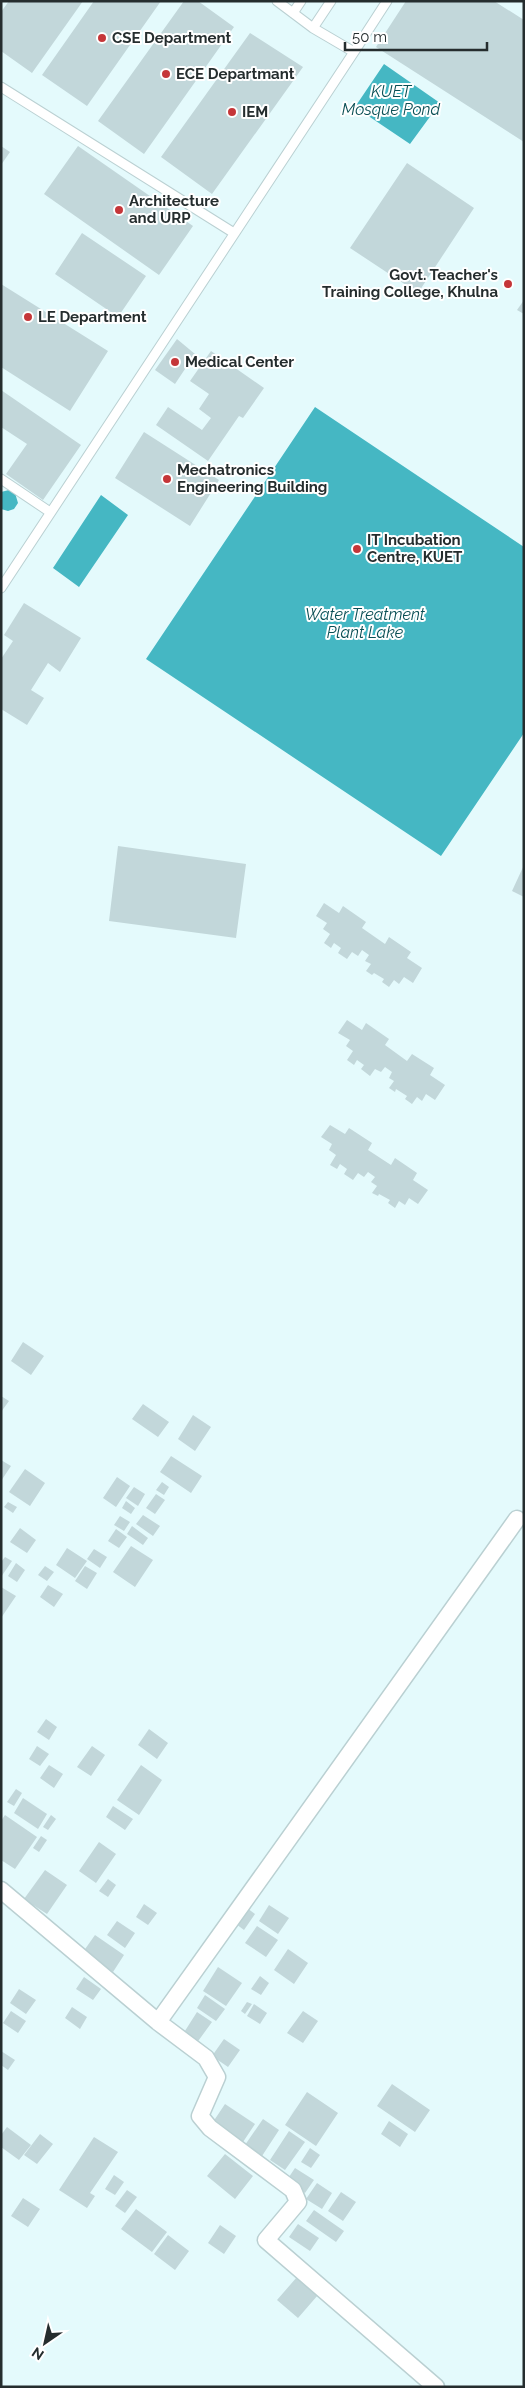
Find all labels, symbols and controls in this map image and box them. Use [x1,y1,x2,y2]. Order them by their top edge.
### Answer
scale bar [345,20,488,52]
text: 50 m [352,28,387,46]
place label: CSE Department [112,29,231,47]
marker: CSE Department [96,32,108,44]
place label: ECE Departmant [176,65,295,83]
marker: ECE Departmant [160,68,172,80]
water label: KUET Mosque Pond [342,82,441,119]
place label: IEM [242,103,268,121]
marker: IEM [226,106,238,118]
place label: Architecture and URP [129,192,219,227]
marker: Architecture and URP [113,204,125,216]
place label: Govt. Teacher's Training College, Khulna [322,266,498,301]
marker: Govt. Teacher's Training College, Khulna [502,278,514,290]
place label: LE Department [38,308,147,326]
marker: LE Department [22,311,34,323]
place label: Medical Center [185,353,294,371]
marker: Medical Center [169,356,181,368]
place label: Mechatronics Engineering Building [177,461,327,496]
marker: Mechatronics Engineering Building [161,473,173,485]
place label: IT Incubation Centre, KUET [367,531,463,566]
marker: IT Incubation Centre, KUET [351,543,363,555]
water label: Water Treatment Plant Lake [305,605,426,642]
north arrow [20,2318,70,2368]
text: N [29,2344,47,2363]

